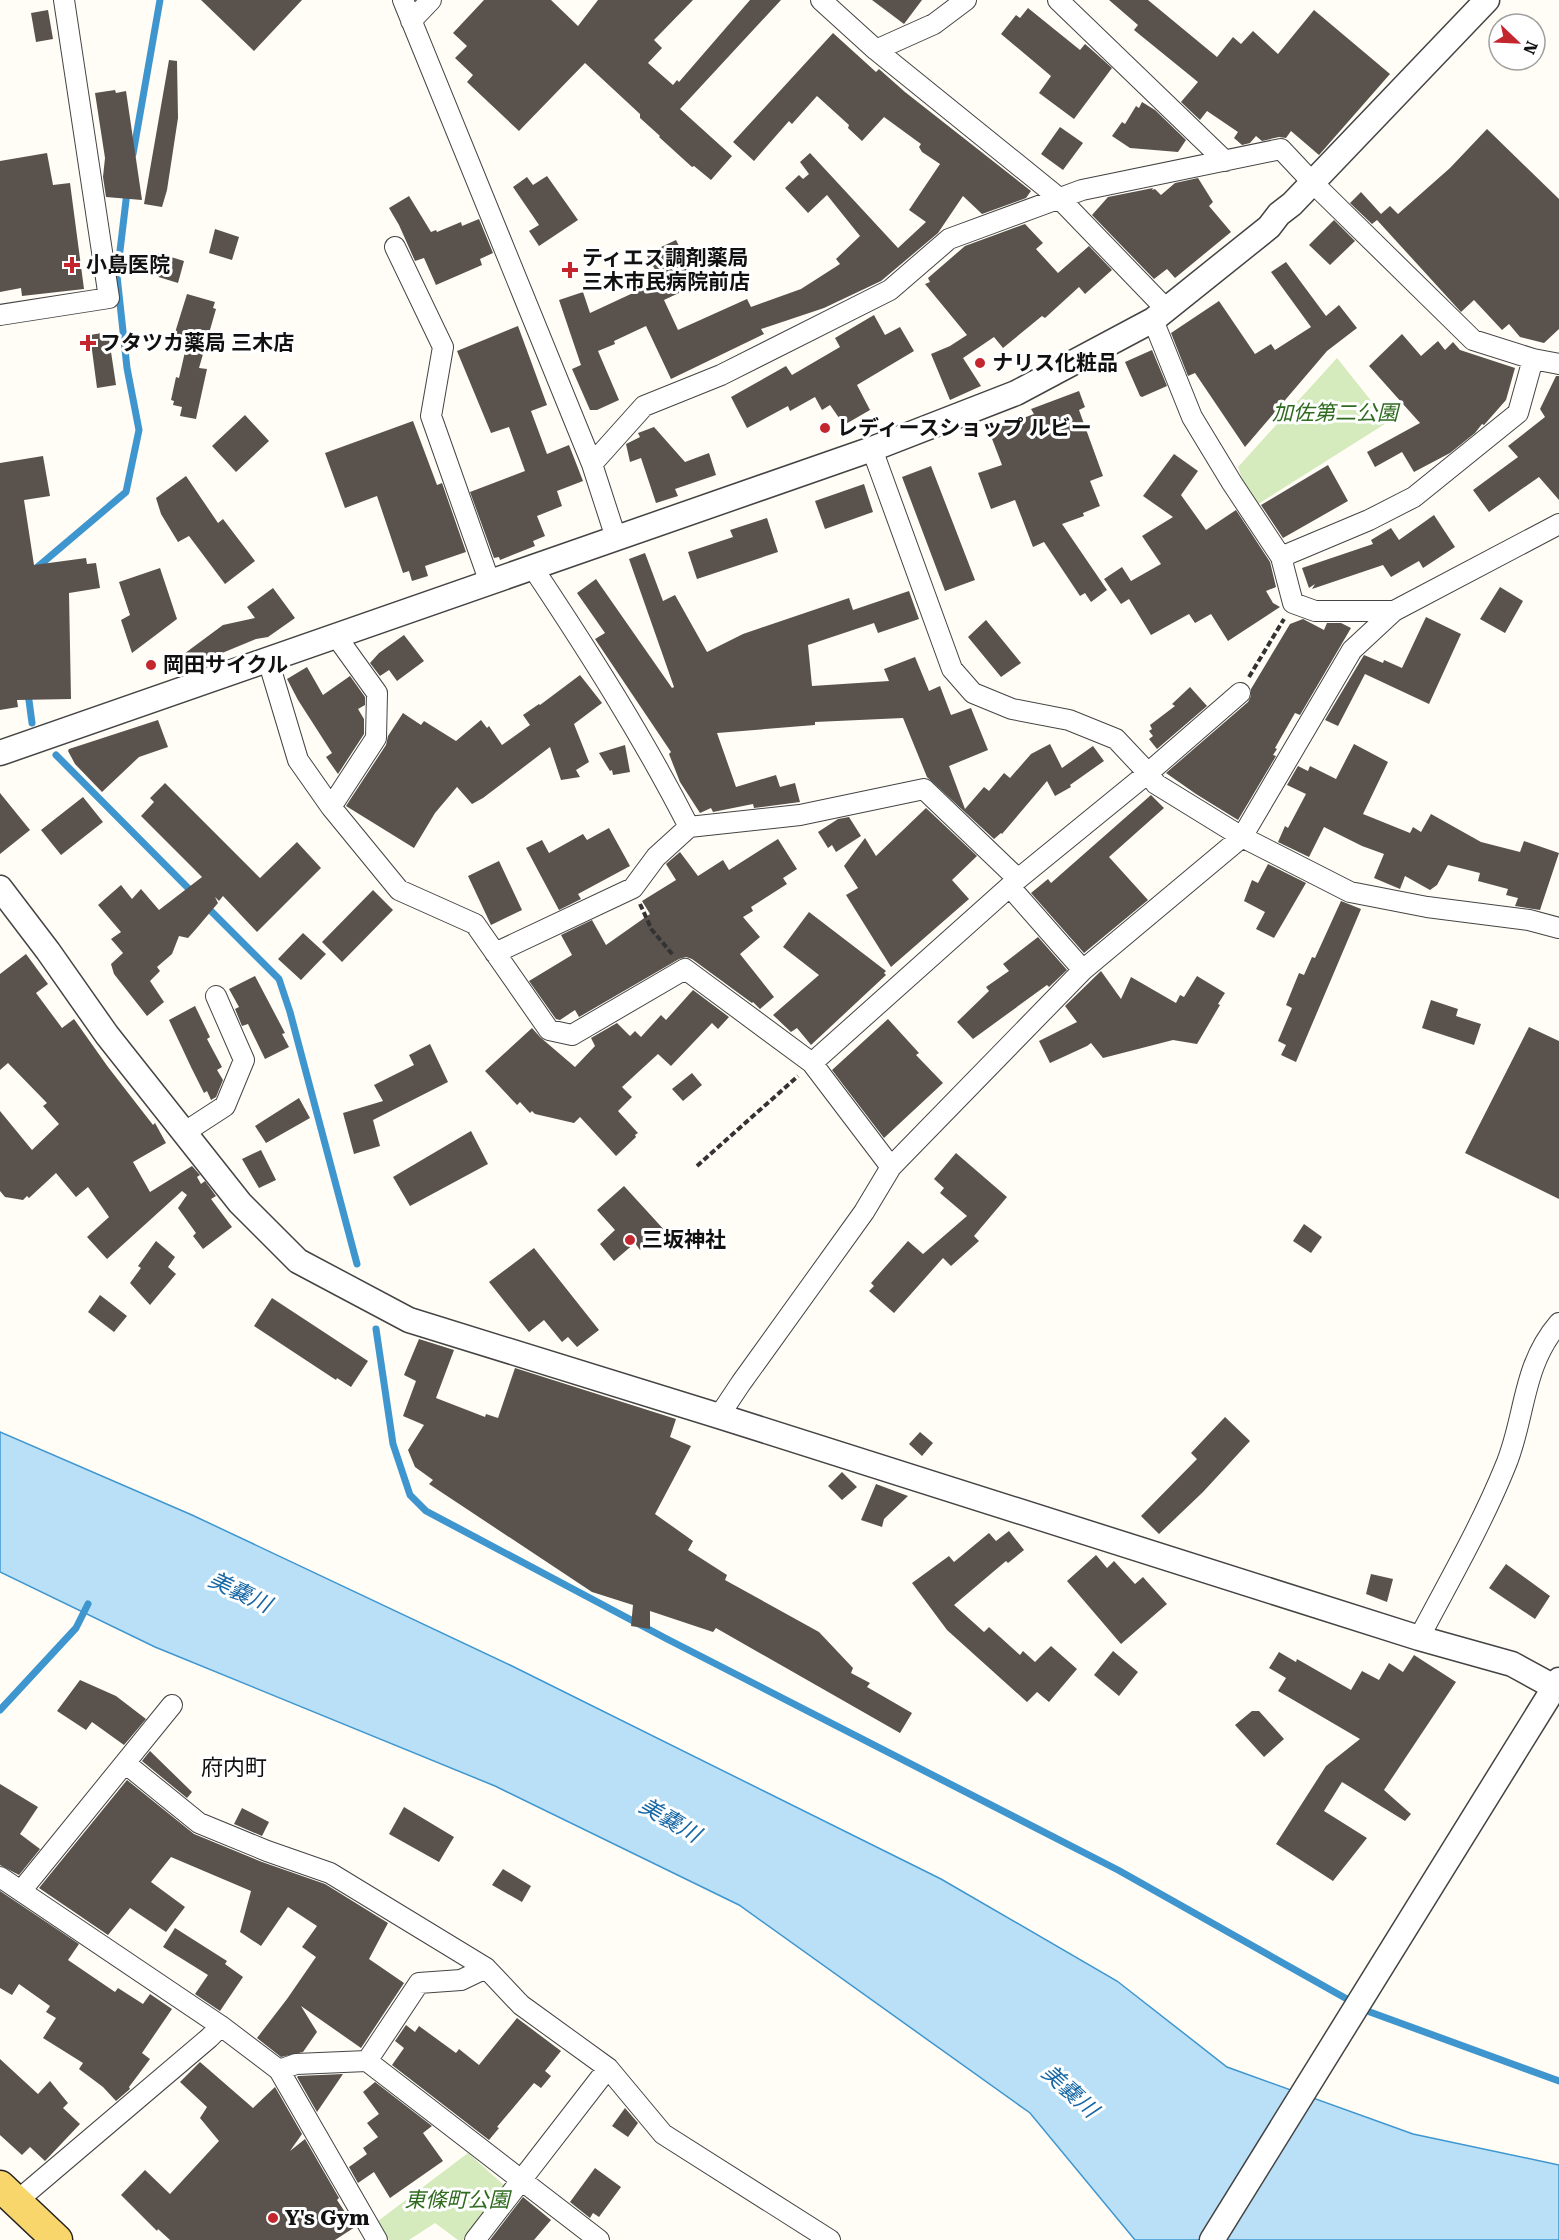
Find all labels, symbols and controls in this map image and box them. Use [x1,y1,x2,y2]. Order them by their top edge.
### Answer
north arrow [1487,12,1547,72]
text: N [1519,38,1542,57]
place label: ティエス調剤薬局 三木市民病院前店 [582,246,750,294]
place label: 小島医院 [86,253,170,277]
marker: 小島医院 [63,256,81,274]
marker: ティエス調剤薬局 三木市民病院前店 [563,263,577,277]
place label: フタツカ薬局 三木店 [100,331,294,355]
marker: フタツカ薬局 三木店 [81,336,95,350]
place label: ナリス化粧品 [992,351,1118,375]
marker: ナリス化粧品 [973,356,987,370]
park label: 加佐第二公園 [1272,401,1401,425]
place label: レディースショップ ルビー [837,416,1092,440]
marker: レディースショップ ルビー [818,421,832,435]
place label: 岡田サイクル [163,653,288,677]
marker: 岡田サイクル [144,658,158,672]
place label: 三坂神社 [642,1228,726,1252]
marker: 三坂神社 [623,1233,637,1247]
water label: 美嚢川 [205,1567,277,1618]
district label: 府内町 [201,1755,267,1780]
water label: 美嚢川 [635,1793,707,1848]
water label: 美嚢川 [1037,2060,1104,2124]
park label: 東條町公園 [405,2188,512,2212]
place label: Y's Gym [285,2206,369,2230]
marker: Y's Gym [266,2211,280,2225]

